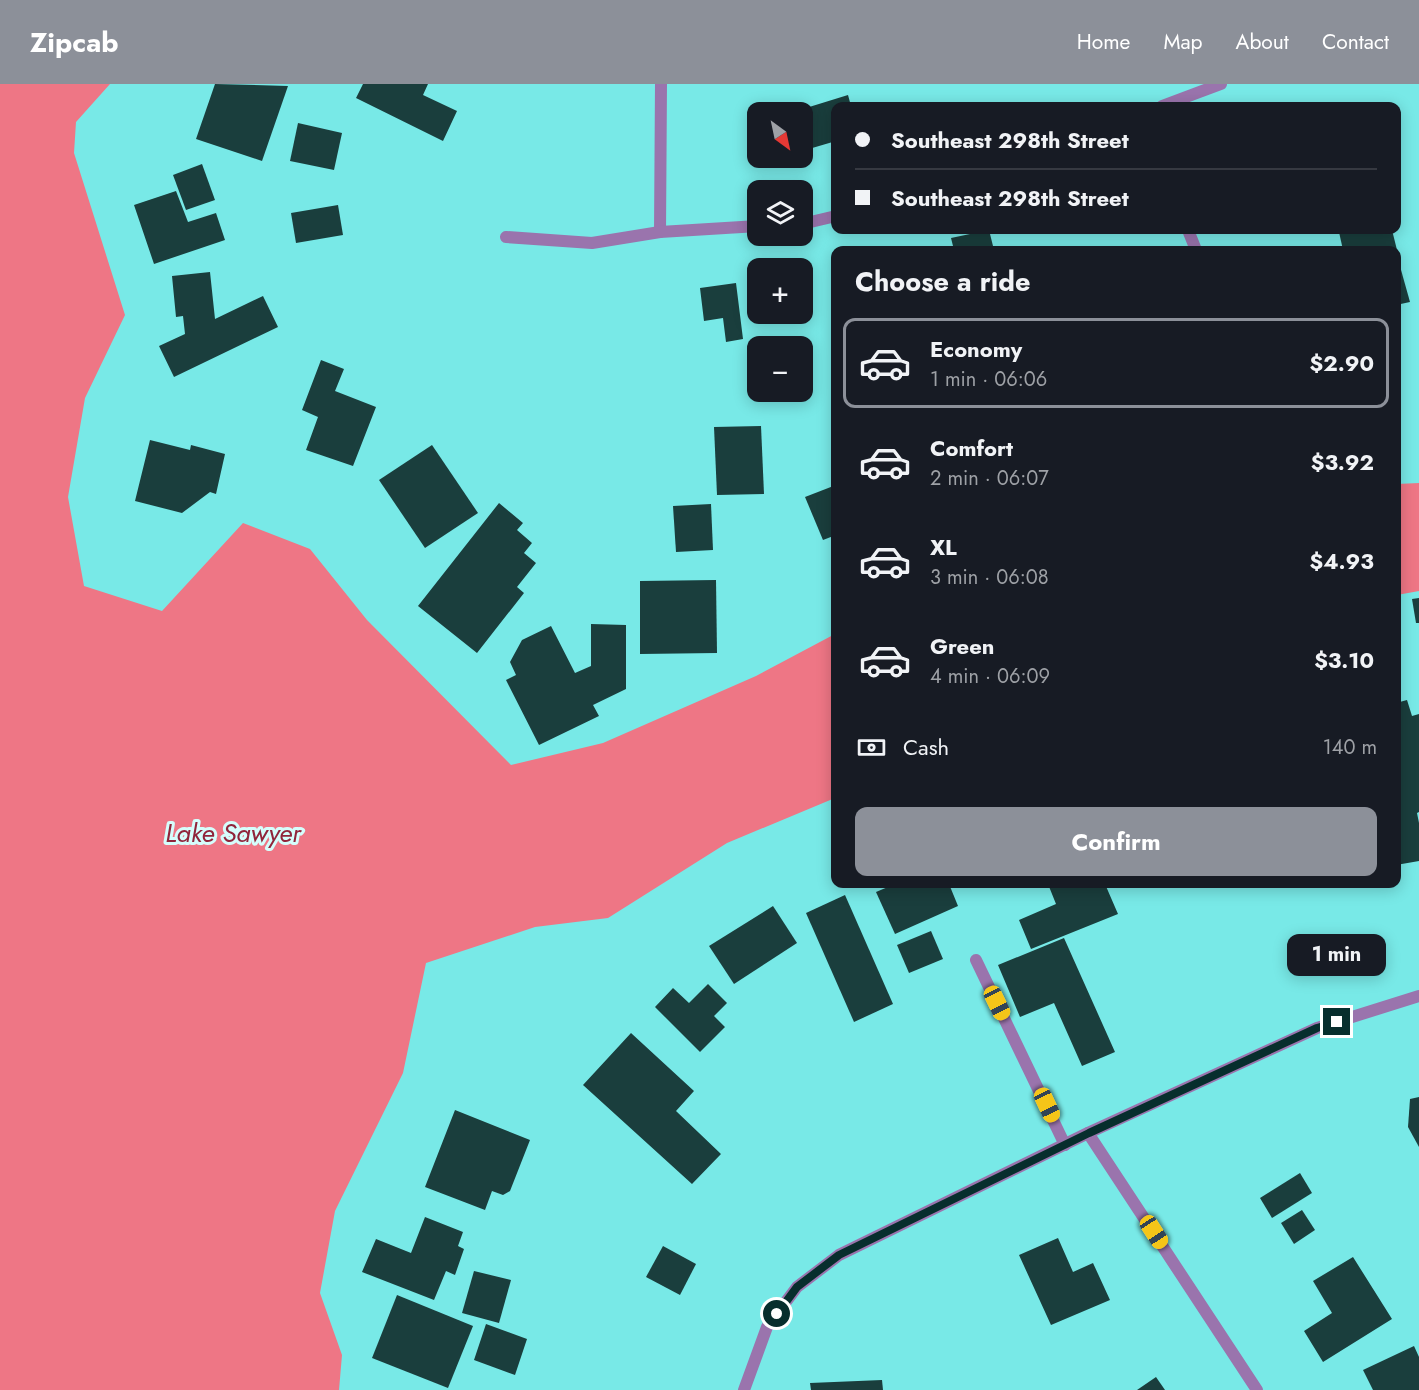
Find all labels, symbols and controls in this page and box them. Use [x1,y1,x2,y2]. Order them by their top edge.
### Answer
text: Zipcab [30,22,119,63]
text: Home [1077,27,1130,57]
text: Map [1163,27,1203,57]
text: About [1236,27,1289,57]
text: Contact [1322,27,1389,57]
north arrow [747,102,813,168]
map controls [747,102,813,402]
text: Southeast 298th Street [891,124,1129,156]
button: layers [747,180,813,246]
text: Southeast 298th Street [891,182,1129,214]
button: + [747,258,813,324]
text: Choose a ride [855,262,1030,301]
text: Economy [930,333,1022,365]
button: − [747,336,813,402]
icon: car [858,336,912,390]
text: $2.90 [1310,347,1374,379]
text: 1 min · 06:06 [930,365,1047,394]
text: Comfort [930,432,1013,464]
icon: car [858,435,912,489]
text: $3.92 [1311,446,1374,478]
text: 2 min · 06:07 [930,464,1049,493]
text: XL [930,531,957,563]
icon: car [858,534,912,588]
text: $4.93 [1309,545,1374,577]
text: 3 min · 06:08 [930,563,1049,592]
text: Green [930,630,994,662]
icon: car [858,633,912,687]
text: $3.10 [1314,644,1374,676]
text: 4 min · 06:09 [930,662,1050,691]
icon: cash [855,731,888,764]
text: Cash [903,731,949,763]
text: 140 m [1323,733,1377,762]
button: Confirm [855,807,1377,876]
water label: Lake Sawyer [165,814,302,852]
callout: 1 min [1288,935,1386,977]
text: 1 min [1312,940,1361,969]
car [981,983,1013,1023]
route end [1323,1008,1350,1035]
car [1031,1085,1063,1125]
car [1137,1212,1171,1252]
route start [763,1300,790,1327]

